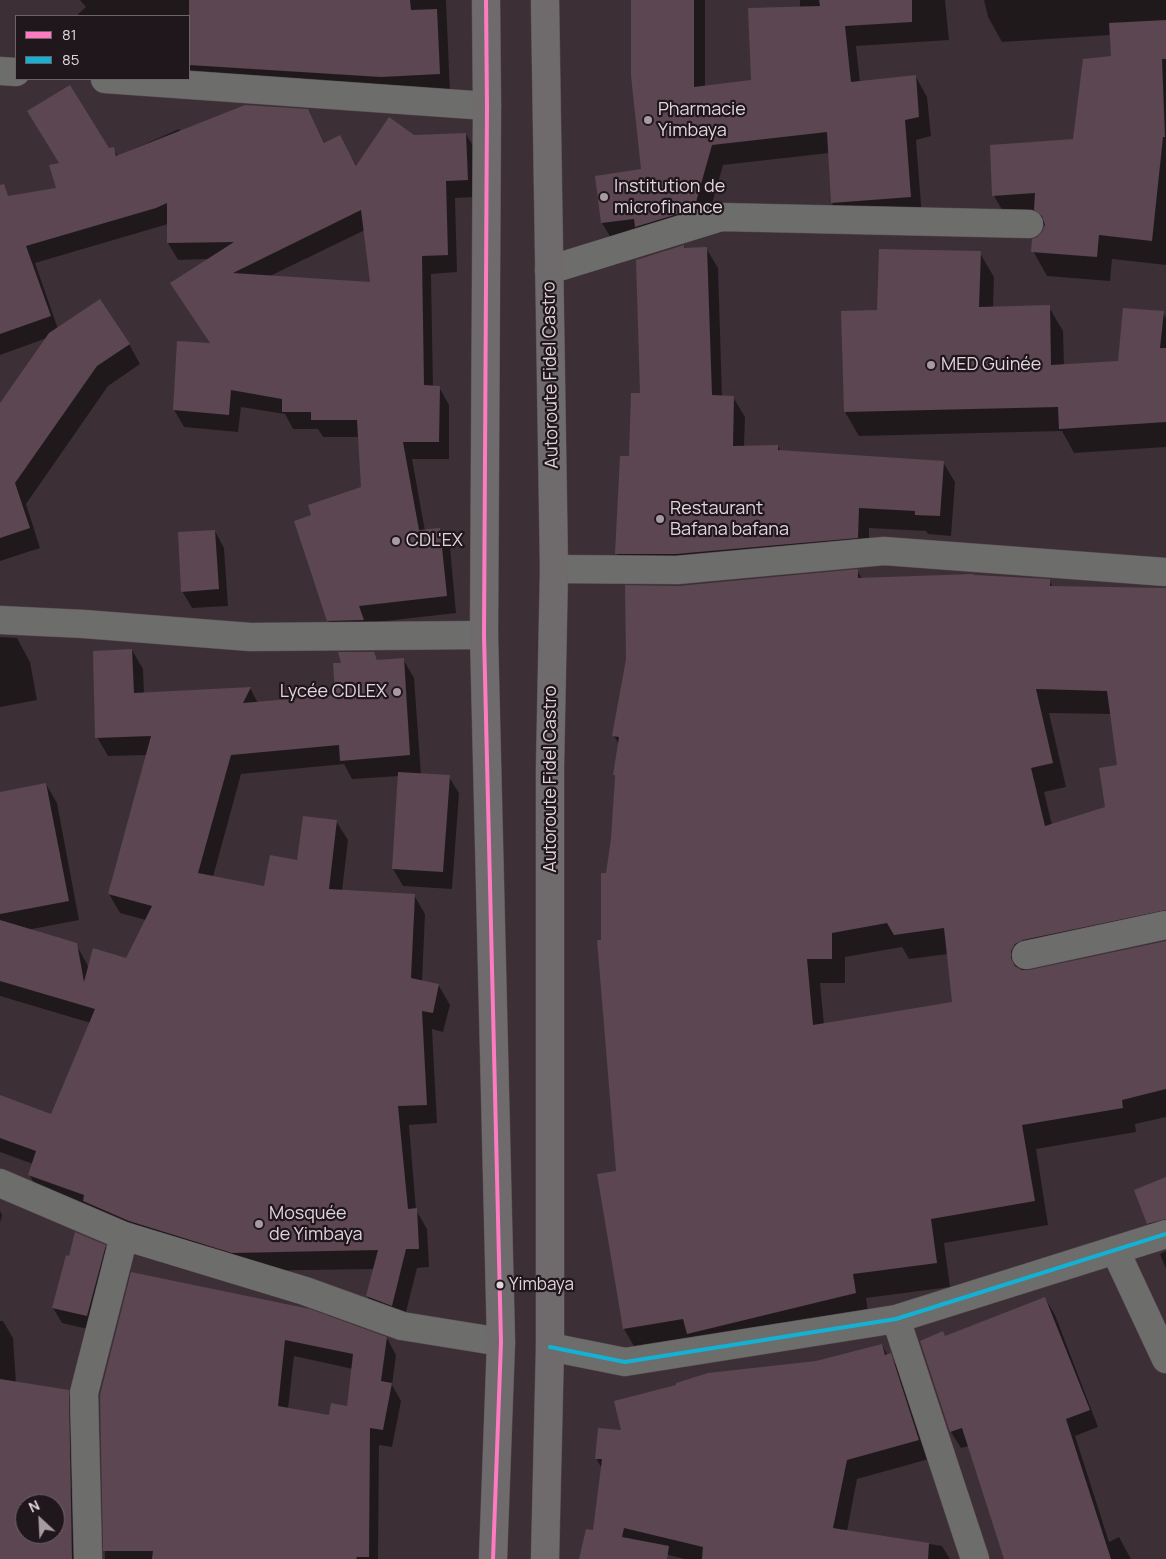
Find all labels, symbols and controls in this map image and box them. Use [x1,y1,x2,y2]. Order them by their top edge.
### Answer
legend [15,15,190,80]
text: 81 [62,24,77,45]
text: 85 [62,49,79,70]
place label: Pharmacie Yimbaya [658,99,746,142]
marker: Pharmacie Yimbaya [642,114,654,126]
place label: Institution de microfinance [614,176,725,218]
marker: Institution de microfinance [598,191,610,203]
street label: Autoroute Fidel Castro [539,281,563,469]
place label: MED Guinée [941,354,1041,376]
marker: MED Guinée [925,359,937,371]
place label: Restaurant Bafana bafana [670,498,789,540]
marker: Restaurant Bafana bafana [654,513,666,525]
place label: CDL'EX [406,530,463,552]
marker: CDL'EX [390,535,402,547]
place label: Lycée CDLEX [280,681,387,703]
marker: Lycée CDLEX [391,686,403,698]
street label: Autoroute Fidel Castro [540,686,562,872]
place label: Mosquée de Yimbaya [269,1203,363,1246]
marker: Mosquée de Yimbaya [253,1218,265,1230]
place label: Yimbaya [509,1275,574,1295]
marker: Yimbaya [495,1280,505,1290]
north arrow [15,1494,65,1544]
text: N [25,1495,42,1517]

